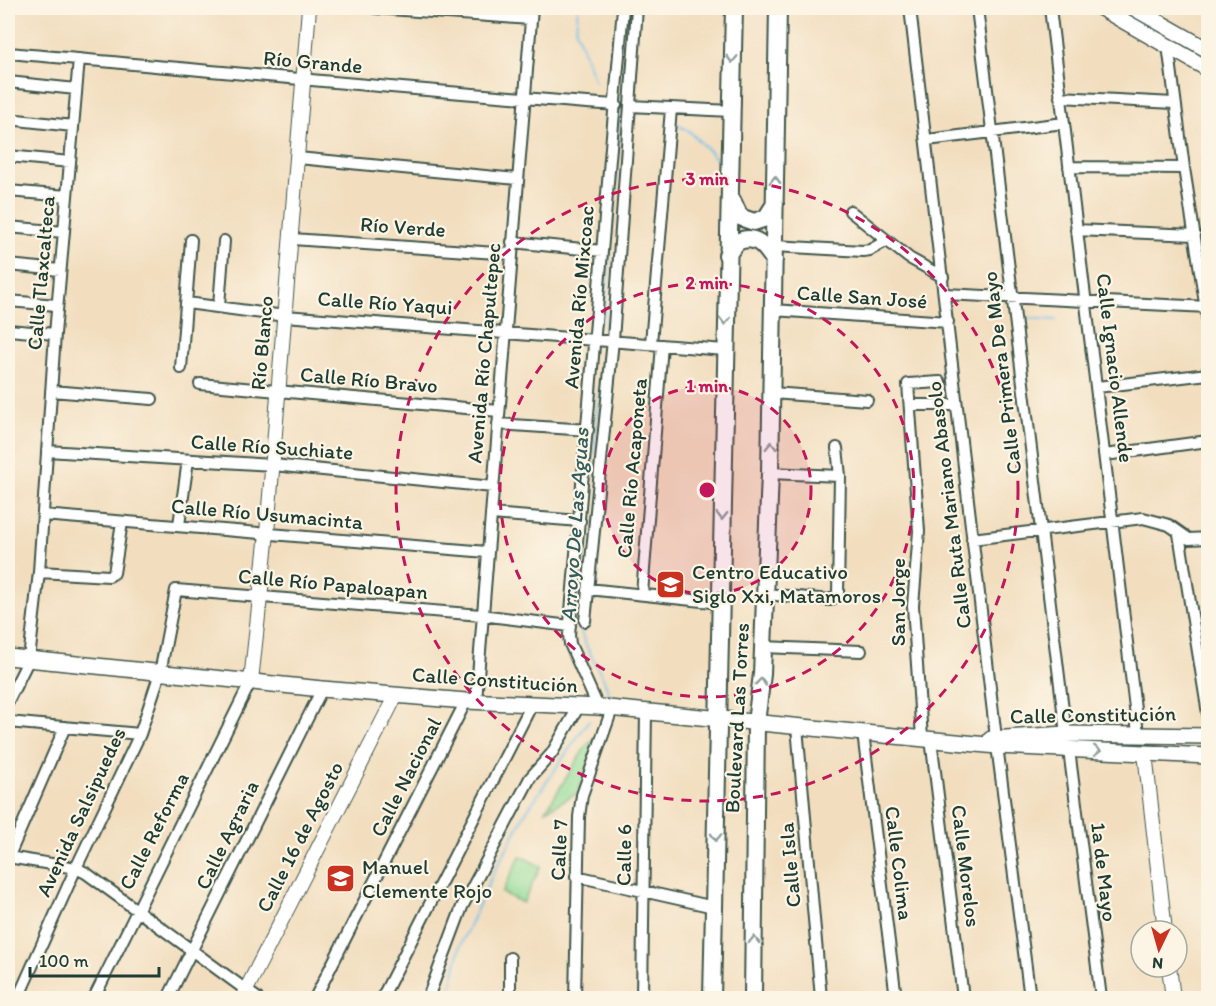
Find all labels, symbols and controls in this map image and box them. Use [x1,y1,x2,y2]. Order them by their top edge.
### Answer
street label: Río Grande [262,45,364,78]
one-way arrow [726,55,739,64]
text: 3 min [685,168,729,190]
one-way arrow [769,176,781,185]
street label: Calle Tlaxcalteca [21,195,60,351]
street label: Avenida Río Mixcoac [558,204,599,390]
street label: Río Verde [359,211,447,242]
street label: Avenida Río Chapultepec [461,242,506,464]
street label: Calle Primera De Mayo [977,270,1026,476]
text: 2 min [686,272,729,294]
street label: Calle Ignacio Allende [1091,272,1140,464]
street label: Calle San José [796,279,928,314]
street label: Calle Río Yaqui [317,285,453,320]
street label: Río Blanco [245,295,278,391]
one-way arrow [719,316,732,325]
street label: Calle Río Bravo [299,361,439,398]
text: 1 min [686,375,728,397]
street label: Calle Río Acaponeta [611,377,652,559]
street label: Calle Ruta Mariano Abasolo [921,380,976,630]
water label: Arroyo De Las Aguas [554,426,595,623]
street label: Calle Río Suchiate [190,428,354,465]
one-way arrow [765,441,777,450]
centre of rings [697,480,717,500]
street label: Calle Río Usumacinta [170,493,364,534]
one-way arrow [716,511,729,520]
street label: San Jorge [885,558,910,646]
place label: Centro Educativo Siglo Xxi, Matamoros [692,559,881,608]
street label: Calle Río Papaloapan [237,563,429,604]
school or university icon: Centro Educativo Siglo Xxi, Matamoros [655,568,687,600]
street label: Boulevard Las Torres [719,622,754,814]
street label: Calle Constitución [411,661,579,698]
one-way arrow [754,678,767,687]
street label: Calle Constitución [1010,701,1176,728]
street label: Calle Nacional [365,713,446,841]
street label: Avenida Salsipuedes [30,723,131,900]
one-way arrow [1093,744,1102,757]
street label: Calle 16 de Agosto [251,757,348,916]
street label: Calle Reforma [113,768,194,894]
street label: Calle Agraria [189,776,264,893]
street label: Calle Morelos [947,803,986,928]
street label: Calle Colima [880,805,919,921]
street label: Calle 7 [544,819,573,881]
street label: Calle Isla [773,821,806,909]
street label: 1a de Mayo [1086,821,1123,923]
street label: Calle 6 [610,824,637,886]
one-way arrow [709,832,722,841]
place label: Manuel Clemente Rojo [362,854,492,903]
school or university icon: Manuel Clemente Rojo [325,863,357,895]
north arrow [1129,919,1189,979]
one-way arrow [748,936,760,945]
scale bar [30,940,159,978]
text: 100 m [39,950,89,972]
text: N [1152,954,1164,973]

